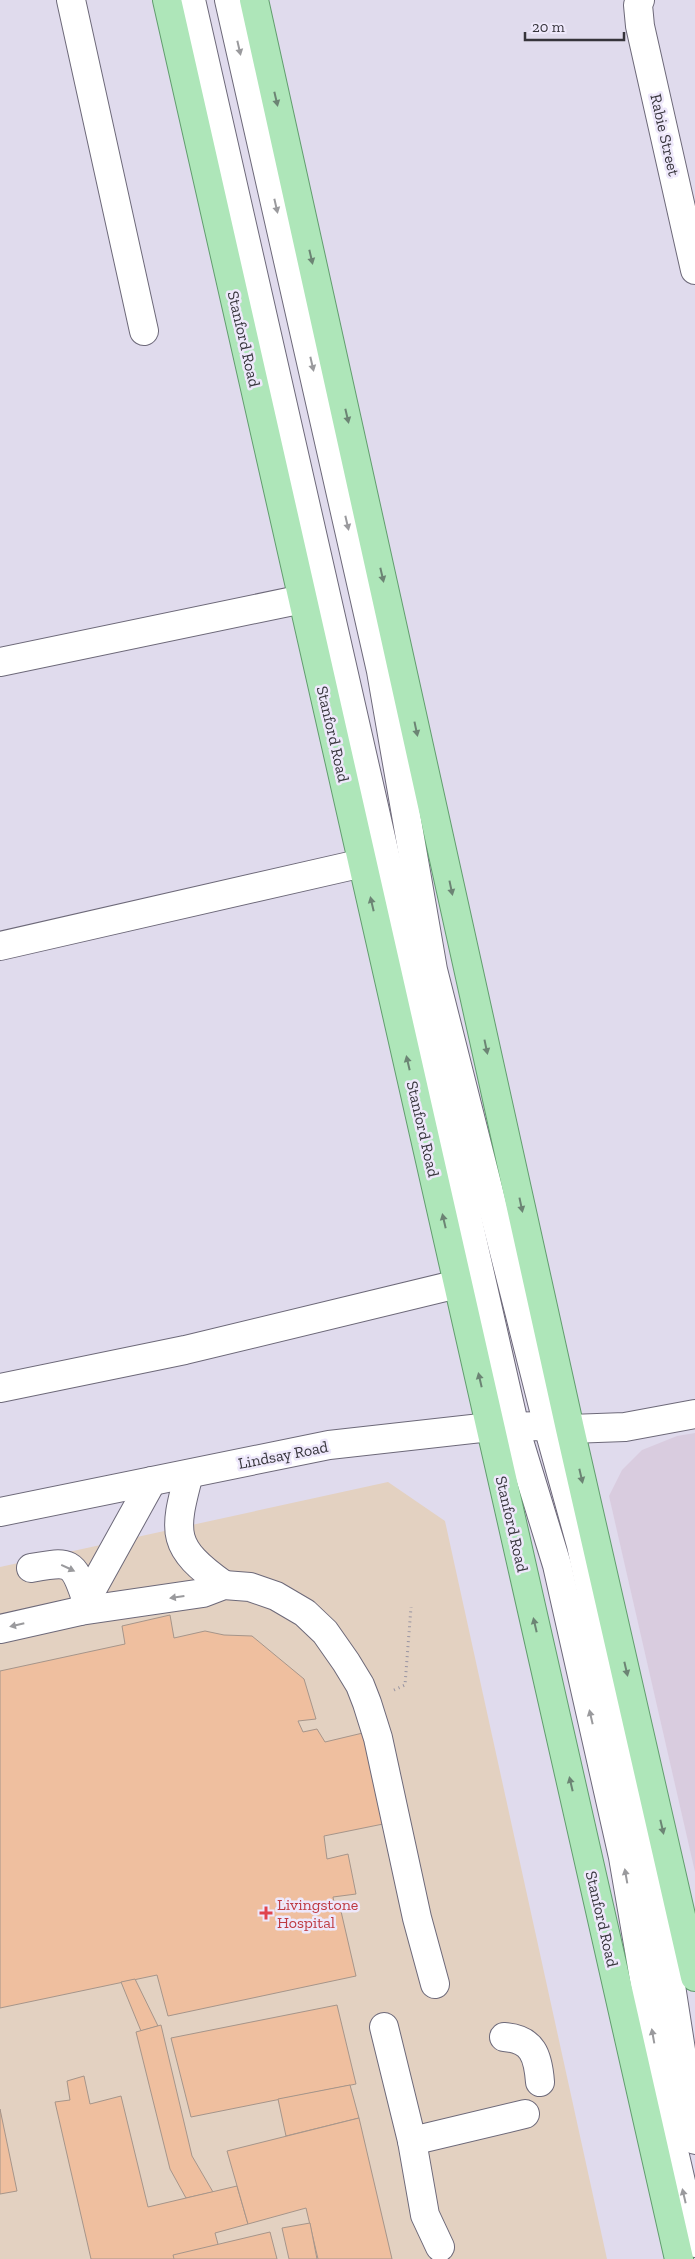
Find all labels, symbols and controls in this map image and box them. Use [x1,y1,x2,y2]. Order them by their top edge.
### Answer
scale bar [525,10,624,42]
text: 20 m [532,18,565,36]
one-way arrow [236,40,244,56]
one-way arrow [272,91,280,106]
street label: Rabie Street [646,92,684,178]
one-way arrow [272,198,280,213]
one-way arrow [308,250,316,266]
street label: Stanford Road [224,289,264,389]
one-way arrow [308,357,316,372]
one-way arrow [343,409,351,424]
one-way arrow [344,515,352,531]
one-way arrow [378,567,386,582]
street label: Stanford Road [313,684,353,784]
one-way arrow [413,722,421,738]
one-way arrow [447,880,455,896]
one-way arrow [368,897,376,912]
one-way arrow [482,1039,490,1054]
one-way arrow [404,1055,412,1070]
street label: Stanford Road [403,1079,443,1179]
one-way arrow [517,1198,525,1213]
one-way arrow [440,1214,448,1229]
one-way arrow [475,1371,483,1387]
street label: Lindsay Road [236,1437,330,1473]
one-way arrow [577,1469,585,1484]
street label: Stanford Road [492,1474,532,1574]
one-way arrow [60,1563,75,1572]
one-way arrow [169,1593,185,1601]
one-way arrow [531,1618,539,1633]
one-way arrow [9,1621,24,1629]
one-way arrow [622,1661,630,1676]
one-way arrow [587,1710,595,1725]
one-way arrow [567,1776,575,1791]
one-way arrow [658,1820,666,1835]
one-way arrow [622,1868,630,1884]
street label: Stanford Road [582,1869,622,1969]
place label: Livingstone Hospital [277,1895,358,1932]
marker: Livingstone Hospital [259,1906,273,1920]
one-way arrow [649,2028,657,2044]
one-way arrow [680,2188,688,2203]

